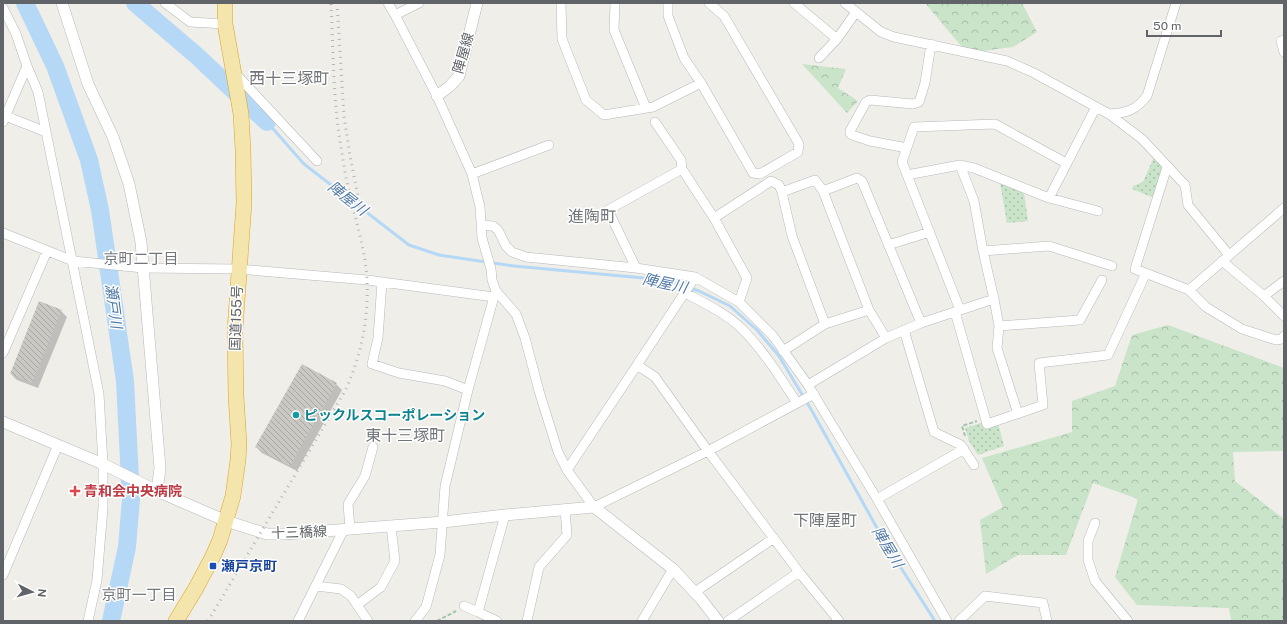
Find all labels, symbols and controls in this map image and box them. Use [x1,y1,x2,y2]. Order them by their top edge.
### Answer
scale bar [1147,12,1221,38]
text: 50 m [1153,19,1181,33]
street label: 陣屋線 [450,31,476,75]
district label: 西十三塚町 [249,69,329,88]
water label: 陣屋川 [325,177,373,220]
district label: 進陶町 [568,207,616,226]
district label: 京町二丁目 [103,250,179,267]
water label: 陣屋川 [641,270,691,296]
water label: 瀬戸川 [102,283,126,331]
street label: 国道155号 [227,285,245,351]
place label: ピックルスコーポレーション [304,407,485,423]
marker: ピックルスコーポレーション [291,410,301,420]
district label: 東十三塚町 [365,426,445,445]
place label: 青和会中央病院 [84,483,182,499]
marker: 青和会中央病院 [69,485,81,497]
district label: 下陣屋町 [793,511,857,530]
street label: 十三橋線 [271,523,327,541]
water label: 陣屋川 [869,523,908,572]
place label: 瀬戸京町 [221,558,277,574]
marker: 瀬戸京町 [208,561,218,571]
north arrow [12,572,52,612]
district label: 京町一丁目 [101,586,177,603]
text: N [36,588,48,598]

